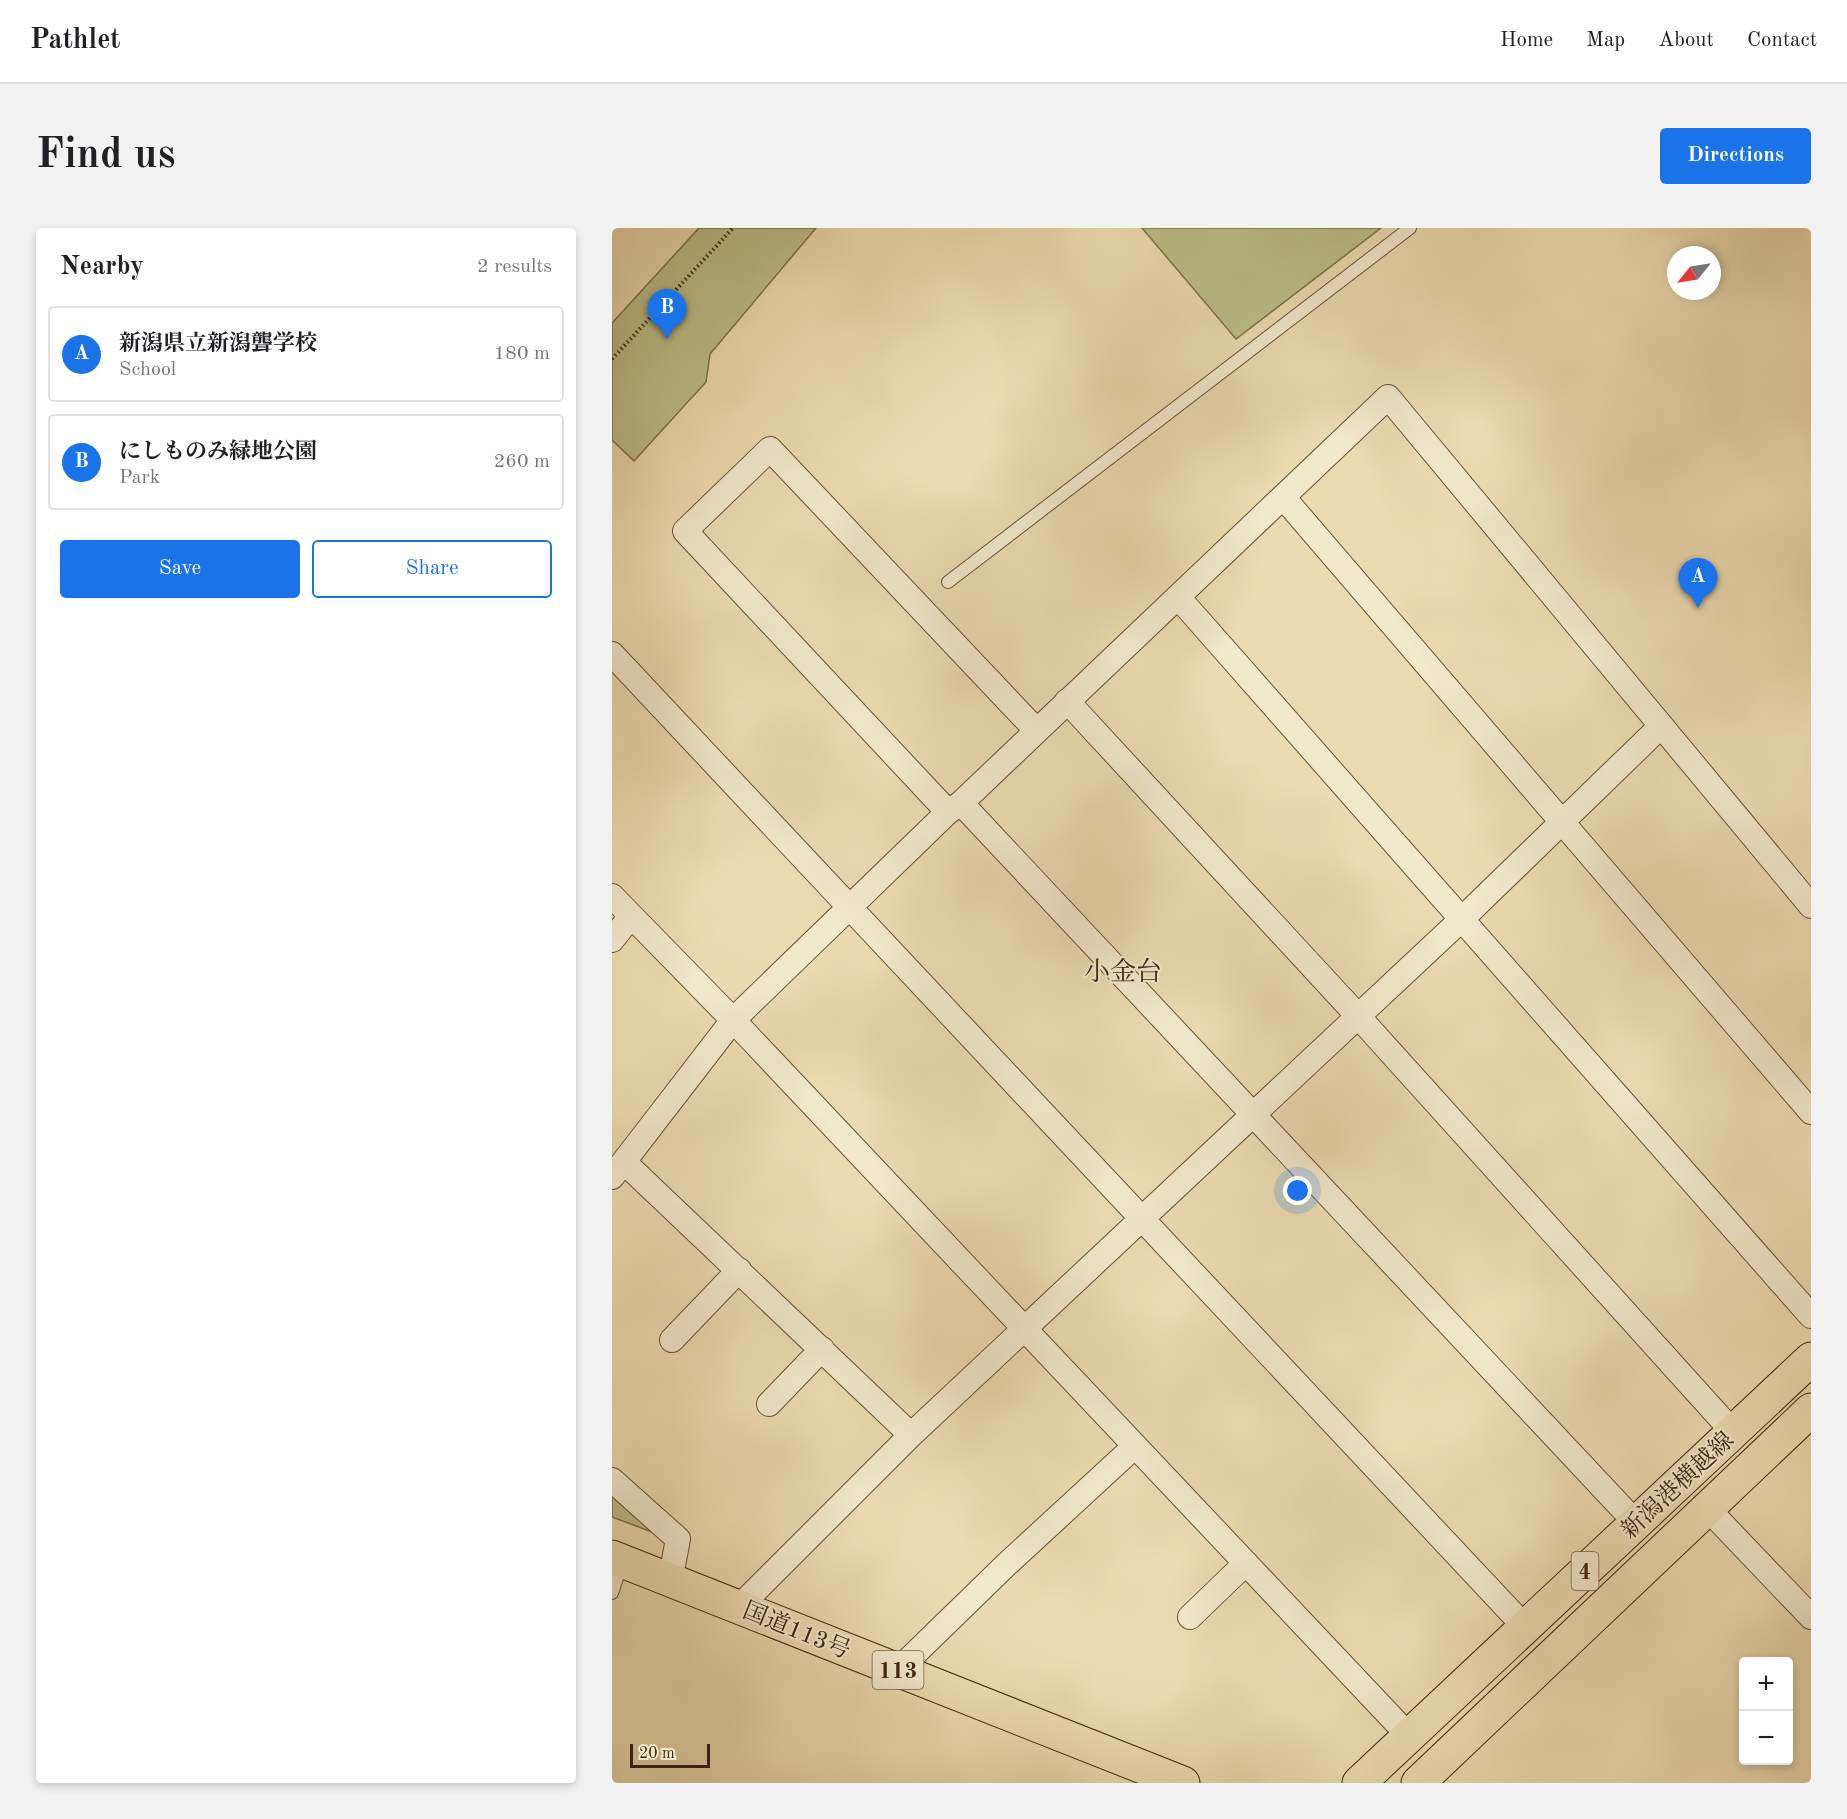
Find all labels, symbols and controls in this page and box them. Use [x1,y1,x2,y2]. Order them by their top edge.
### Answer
text: Pathlet [30,27,121,55]
text: Home [1500,30,1553,51]
text: Map [1586,30,1625,51]
text: About [1658,30,1714,51]
text: Contact [1747,30,1817,51]
button: Directions [1660,128,1811,184]
text: Find us [36,135,175,177]
north arrow [1667,246,1721,300]
text: Nearby [60,254,144,280]
text: 2 results [477,257,552,277]
pin: B [648,290,686,339]
text: 新潟県立新潟聾学校 [119,333,317,355]
text: A [74,344,89,364]
text: 180 m [494,344,550,364]
text: School [119,360,176,380]
text: にしものみ緑地公園 [119,441,317,463]
text: B [74,452,89,472]
text: 260 m [494,452,550,472]
text: Park [119,468,160,488]
button: Save [60,540,300,598]
button: Share [312,540,552,598]
pin: A [1678,558,1718,608]
district label: 小金台 [1084,957,1162,986]
your location [1283,1176,1312,1205]
street label: 新潟港横越線 [1615,1426,1739,1544]
road number: 4 [1572,1552,1598,1590]
street label: 国道113号 [739,1597,855,1664]
road number: 113 [872,1651,924,1689]
map controls [1739,1657,1793,1765]
button: + [1739,1657,1793,1711]
button: − [1739,1711,1793,1765]
scale bar [630,1741,710,1768]
text: 20 m [639,1746,675,1762]

